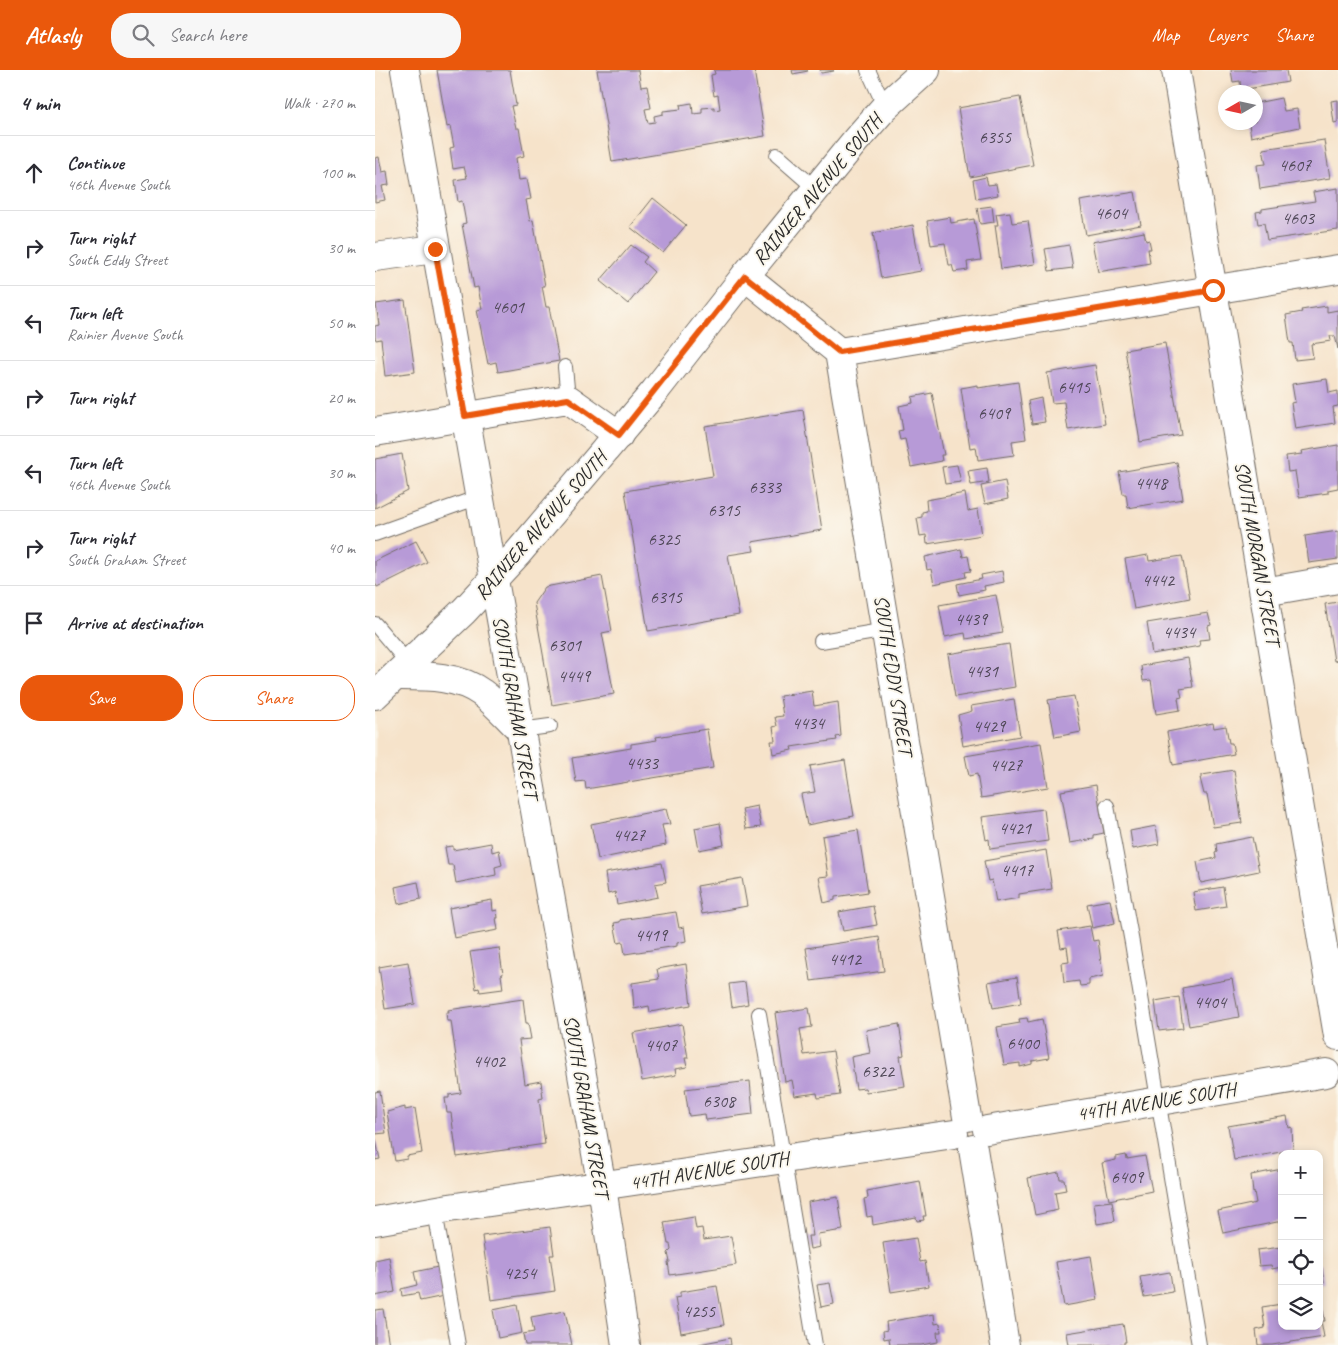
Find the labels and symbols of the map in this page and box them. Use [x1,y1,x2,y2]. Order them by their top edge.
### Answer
north arrow [1218,85,1263,130]
street label: RAINIER AVENUE SOUTH [747,107,889,270]
house number: 6355 [979,126,1012,148]
house number: 4607 [1279,154,1312,176]
house number: 4604 [1095,202,1129,224]
house number: 4603 [1282,207,1316,229]
route end [424,238,447,261]
route start [1202,279,1225,302]
house number: 4601 [492,296,525,318]
house number: 6415 [1058,376,1091,398]
house number: 6409 [978,402,1012,424]
street label: RAINIER AVENUE SOUTH [469,444,614,605]
street label: SOUTH MORGAN STREET [1229,460,1287,651]
house number: 4448 [1135,472,1169,494]
house number: 6333 [749,476,783,498]
house number: 6315 [708,499,741,521]
house number: 6325 [648,528,681,550]
house number: 4442 [1142,569,1176,591]
house number: 6315 [650,586,683,608]
street label: SOUTH EDDY STREET [869,593,919,761]
house number: 4439 [955,608,989,630]
street label: SOUTH GRAHAM STREET [487,614,545,805]
house number: 4434 [1163,621,1197,643]
house number: 6301 [549,634,582,656]
house number: 4431 [966,660,999,682]
house number: 4449 [558,665,592,687]
house number: 4434 [792,712,826,734]
house number: 4429 [973,715,1007,737]
house number: 4433 [626,752,660,774]
house number: 4427 [990,754,1023,776]
house number: 4421 [999,817,1032,839]
house number: 4427 [613,824,646,846]
house number: 4417 [1001,859,1034,881]
house number: 4419 [635,924,669,946]
house number: 4412 [829,948,863,970]
house number: 4404 [1194,991,1228,1013]
street label: SOUTH GRAHAM STREET [558,1013,616,1204]
house number: 6400 [1007,1032,1041,1054]
house number: 4407 [645,1034,678,1056]
house number: 4402 [473,1050,507,1072]
house number: 6322 [862,1060,896,1082]
street label: 44TH AVENUE SOUTH [1075,1076,1241,1126]
house number: 6308 [703,1090,737,1112]
street label: 44TH AVENUE SOUTH [628,1145,794,1195]
house number: 6409 [1111,1166,1145,1188]
house number: 4254 [504,1262,538,1284]
house number: 4255 [683,1300,716,1322]

